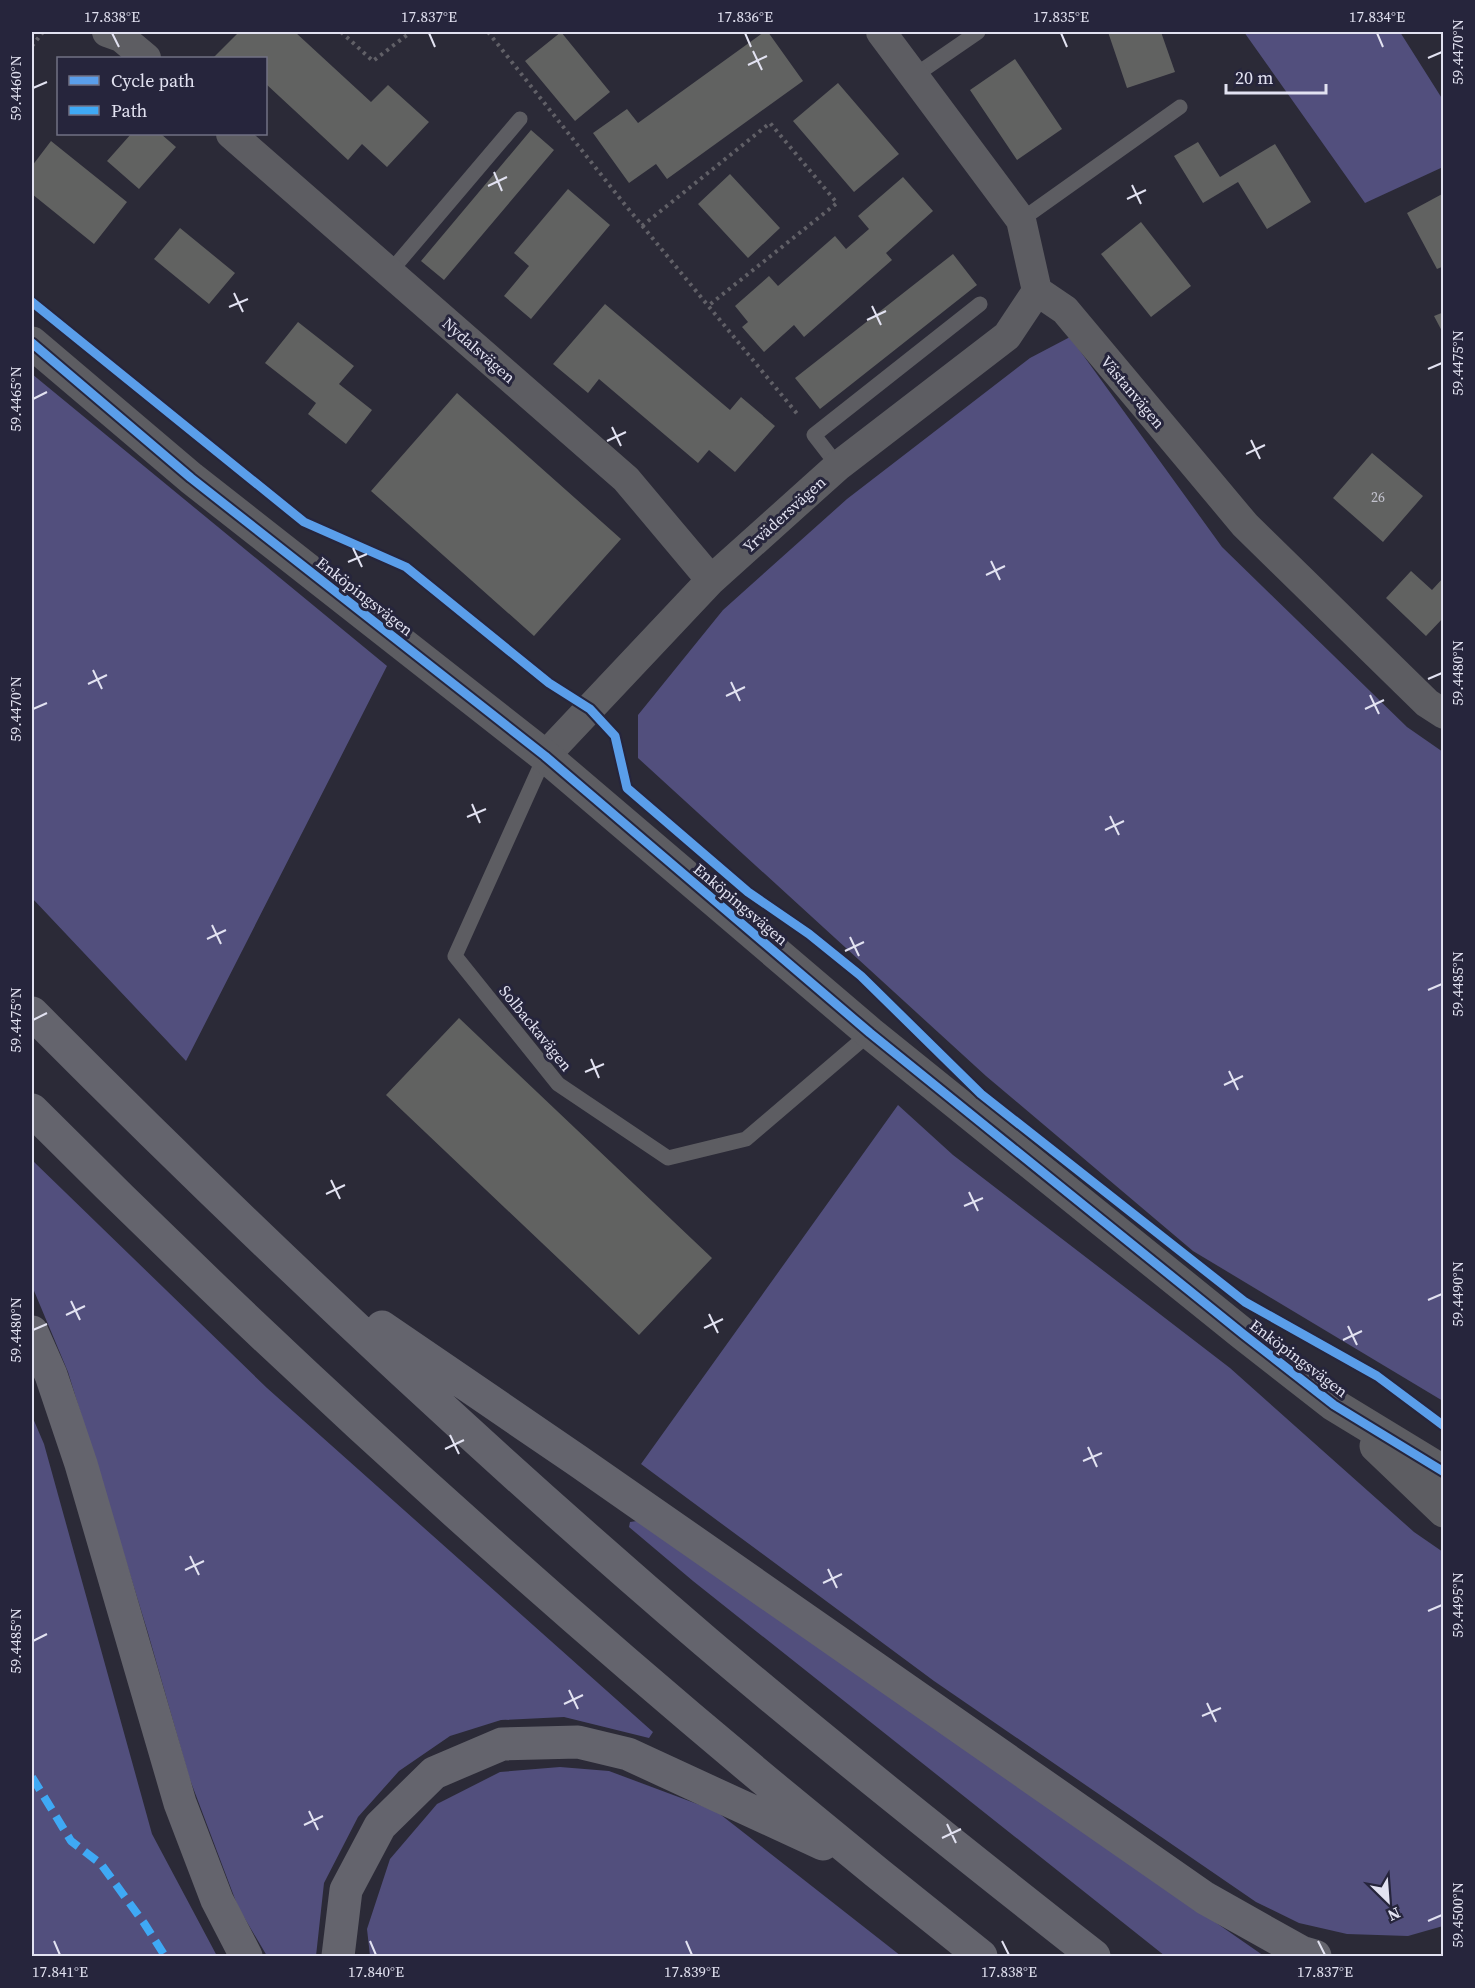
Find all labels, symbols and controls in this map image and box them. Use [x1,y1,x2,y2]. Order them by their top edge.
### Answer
text: 17.838°E [84,6,140,27]
text: 17.837°E [401,6,457,27]
text: 17.836°E [717,6,773,27]
text: 17.835°E [1033,6,1089,27]
text: 17.834°E [1349,6,1405,27]
text: 59.4470°N [1447,19,1468,85]
text: 59.4460°N [5,55,26,121]
legend [57,57,267,135]
scale bar [1226,57,1326,95]
text: 20 m [1235,65,1273,90]
text: Cycle path [111,68,195,93]
text: Path [111,98,148,123]
street label: Nydalsvägen [438,312,520,388]
text: 59.4475°N [1447,330,1468,396]
street label: Västanvägen [1096,351,1170,433]
text: 59.4465°N [5,366,26,432]
street label: Yrvädersvägen [738,471,830,557]
house number: 26 [1371,487,1385,507]
street label: Enköpingsvägen [312,551,418,641]
text: 59.4480°N [1447,640,1468,706]
text: 59.4470°N [5,676,26,742]
street label: Enköpingsvägen [689,858,793,950]
text: 59.4485°N [1447,951,1468,1017]
street label: Solbackavägen [494,980,578,1076]
text: 59.4475°N [5,987,26,1053]
text: 59.4490°N [1447,1261,1468,1327]
text: 59.4480°N [5,1297,26,1363]
street label: Enköpingsvägen [1246,1314,1353,1402]
text: 59.4495°N [1447,1572,1468,1638]
text: 59.4485°N [5,1608,26,1674]
north arrow [1358,1871,1418,1931]
text: 59.4500°N [1447,1882,1468,1948]
text: N [1384,1902,1404,1927]
text: 17.841°E [32,1961,88,1982]
text: 17.840°E [348,1961,404,1982]
text: 17.839°E [664,1961,720,1982]
text: 17.838°E [981,1961,1037,1982]
text: 17.837°E [1297,1961,1353,1982]

